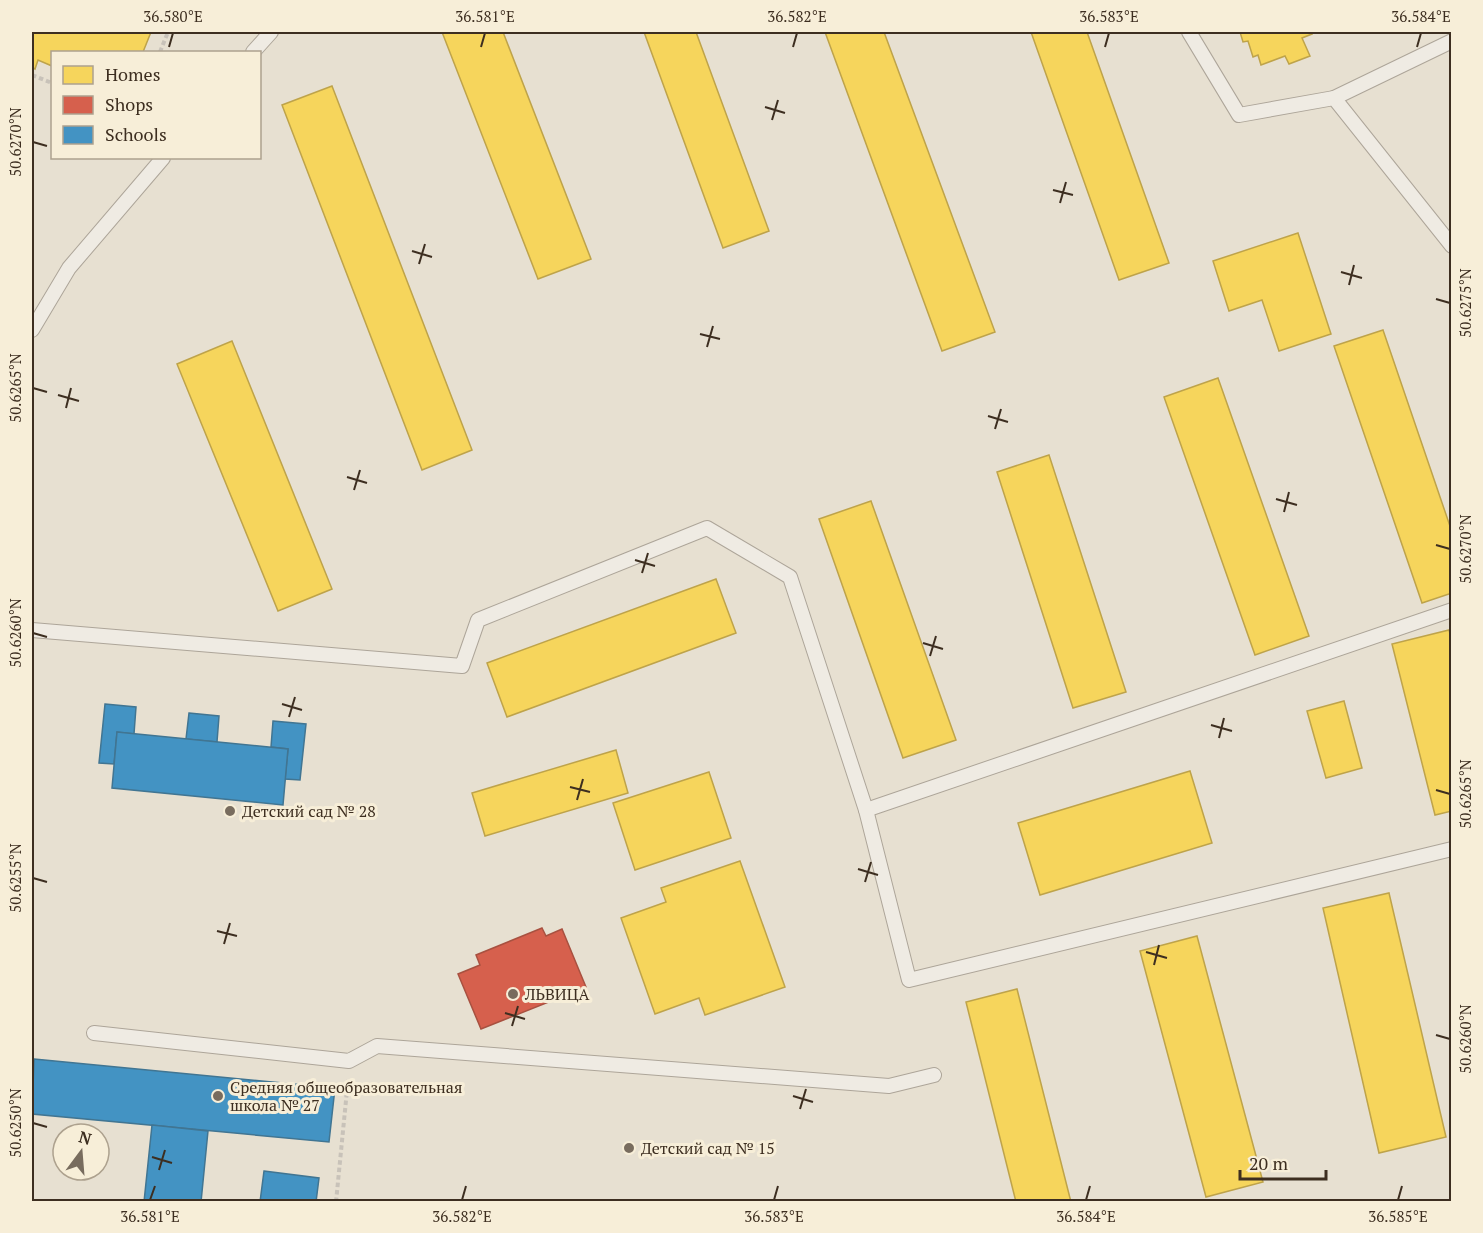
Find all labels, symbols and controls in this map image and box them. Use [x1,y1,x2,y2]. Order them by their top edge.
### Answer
text: 36.580°E [143,6,203,26]
text: 36.581°E [455,6,515,26]
text: 36.582°E [767,6,827,26]
text: 36.583°E [1079,6,1139,26]
text: 36.584°E [1391,6,1451,26]
legend [51,51,261,159]
text: Homes [105,62,160,86]
text: Shops [105,92,153,116]
text: 50.6270°N [5,107,25,177]
text: Schools [105,122,167,146]
text: 50.6275°N [1455,268,1475,338]
text: 50.6265°N [5,353,25,423]
text: 50.6270°N [1455,514,1475,584]
text: 50.6260°N [5,598,25,668]
text: 50.6265°N [1455,759,1475,829]
place label: Детский сад № 28 [242,800,376,822]
marker: Детский сад № 28 [223,804,237,818]
text: 50.6255°N [5,843,25,913]
place label: ЛЬВИЦА [524,983,589,1005]
marker: ЛЬВИЦА [506,987,520,1001]
text: 50.6260°N [1455,1004,1475,1074]
place label: Средняя общеобразовательная школа № 27 [230,1076,462,1116]
text: 50.6250°N [5,1088,25,1158]
marker: Средняя общеобразовательная школа № 27 [211,1089,225,1103]
north arrow [51,1122,111,1182]
text: N [76,1125,94,1150]
place label: Детский сад № 15 [641,1137,775,1159]
marker: Детский сад № 15 [622,1141,636,1155]
scale bar [1240,1143,1326,1181]
text: 20 m [1249,1151,1289,1175]
text: 36.581°E [120,1206,180,1226]
text: 36.582°E [432,1206,492,1226]
text: 36.583°E [744,1206,804,1226]
text: 36.584°E [1056,1206,1116,1226]
text: 36.585°E [1368,1206,1428,1226]

